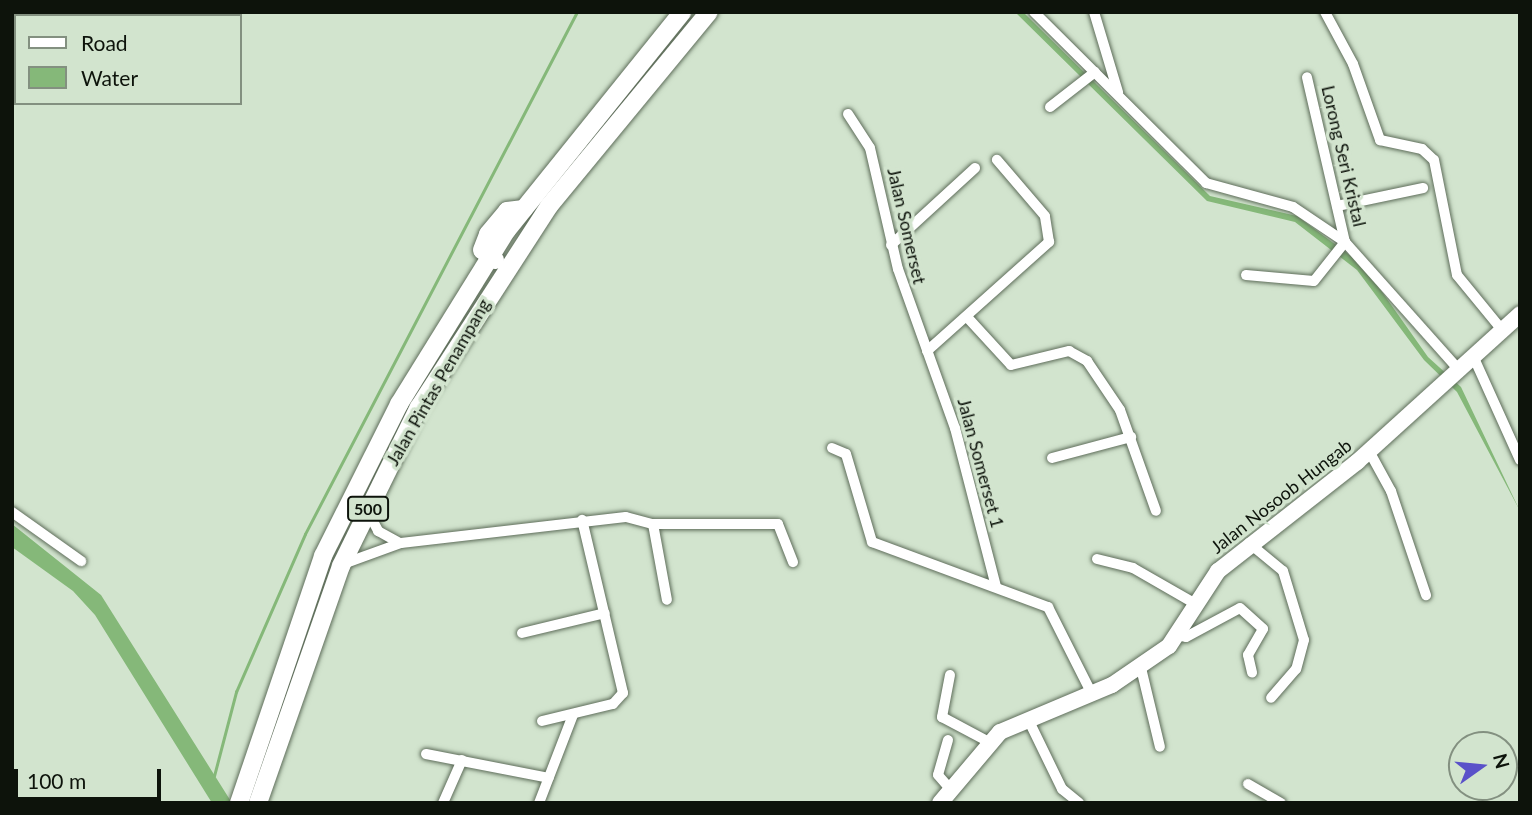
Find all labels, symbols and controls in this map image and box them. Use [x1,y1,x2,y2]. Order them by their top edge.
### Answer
legend [14,14,242,105]
text: Road [81,30,128,55]
text: Water [81,65,138,90]
street label: Lorong Seri Kristal [1317,83,1371,229]
street label: Jalan Somerset [883,166,931,286]
street label: Jalan Pintas Penampang [381,295,495,469]
street label: Jalan Somerset 1 [953,396,1009,530]
street label: Jalan Nosoob Hungab [1206,434,1356,558]
road number: 500 [347,496,389,522]
north arrow [1448,731,1518,801]
text: N [1489,751,1515,771]
scale bar [18,756,164,800]
text: 100 m [27,768,86,793]

